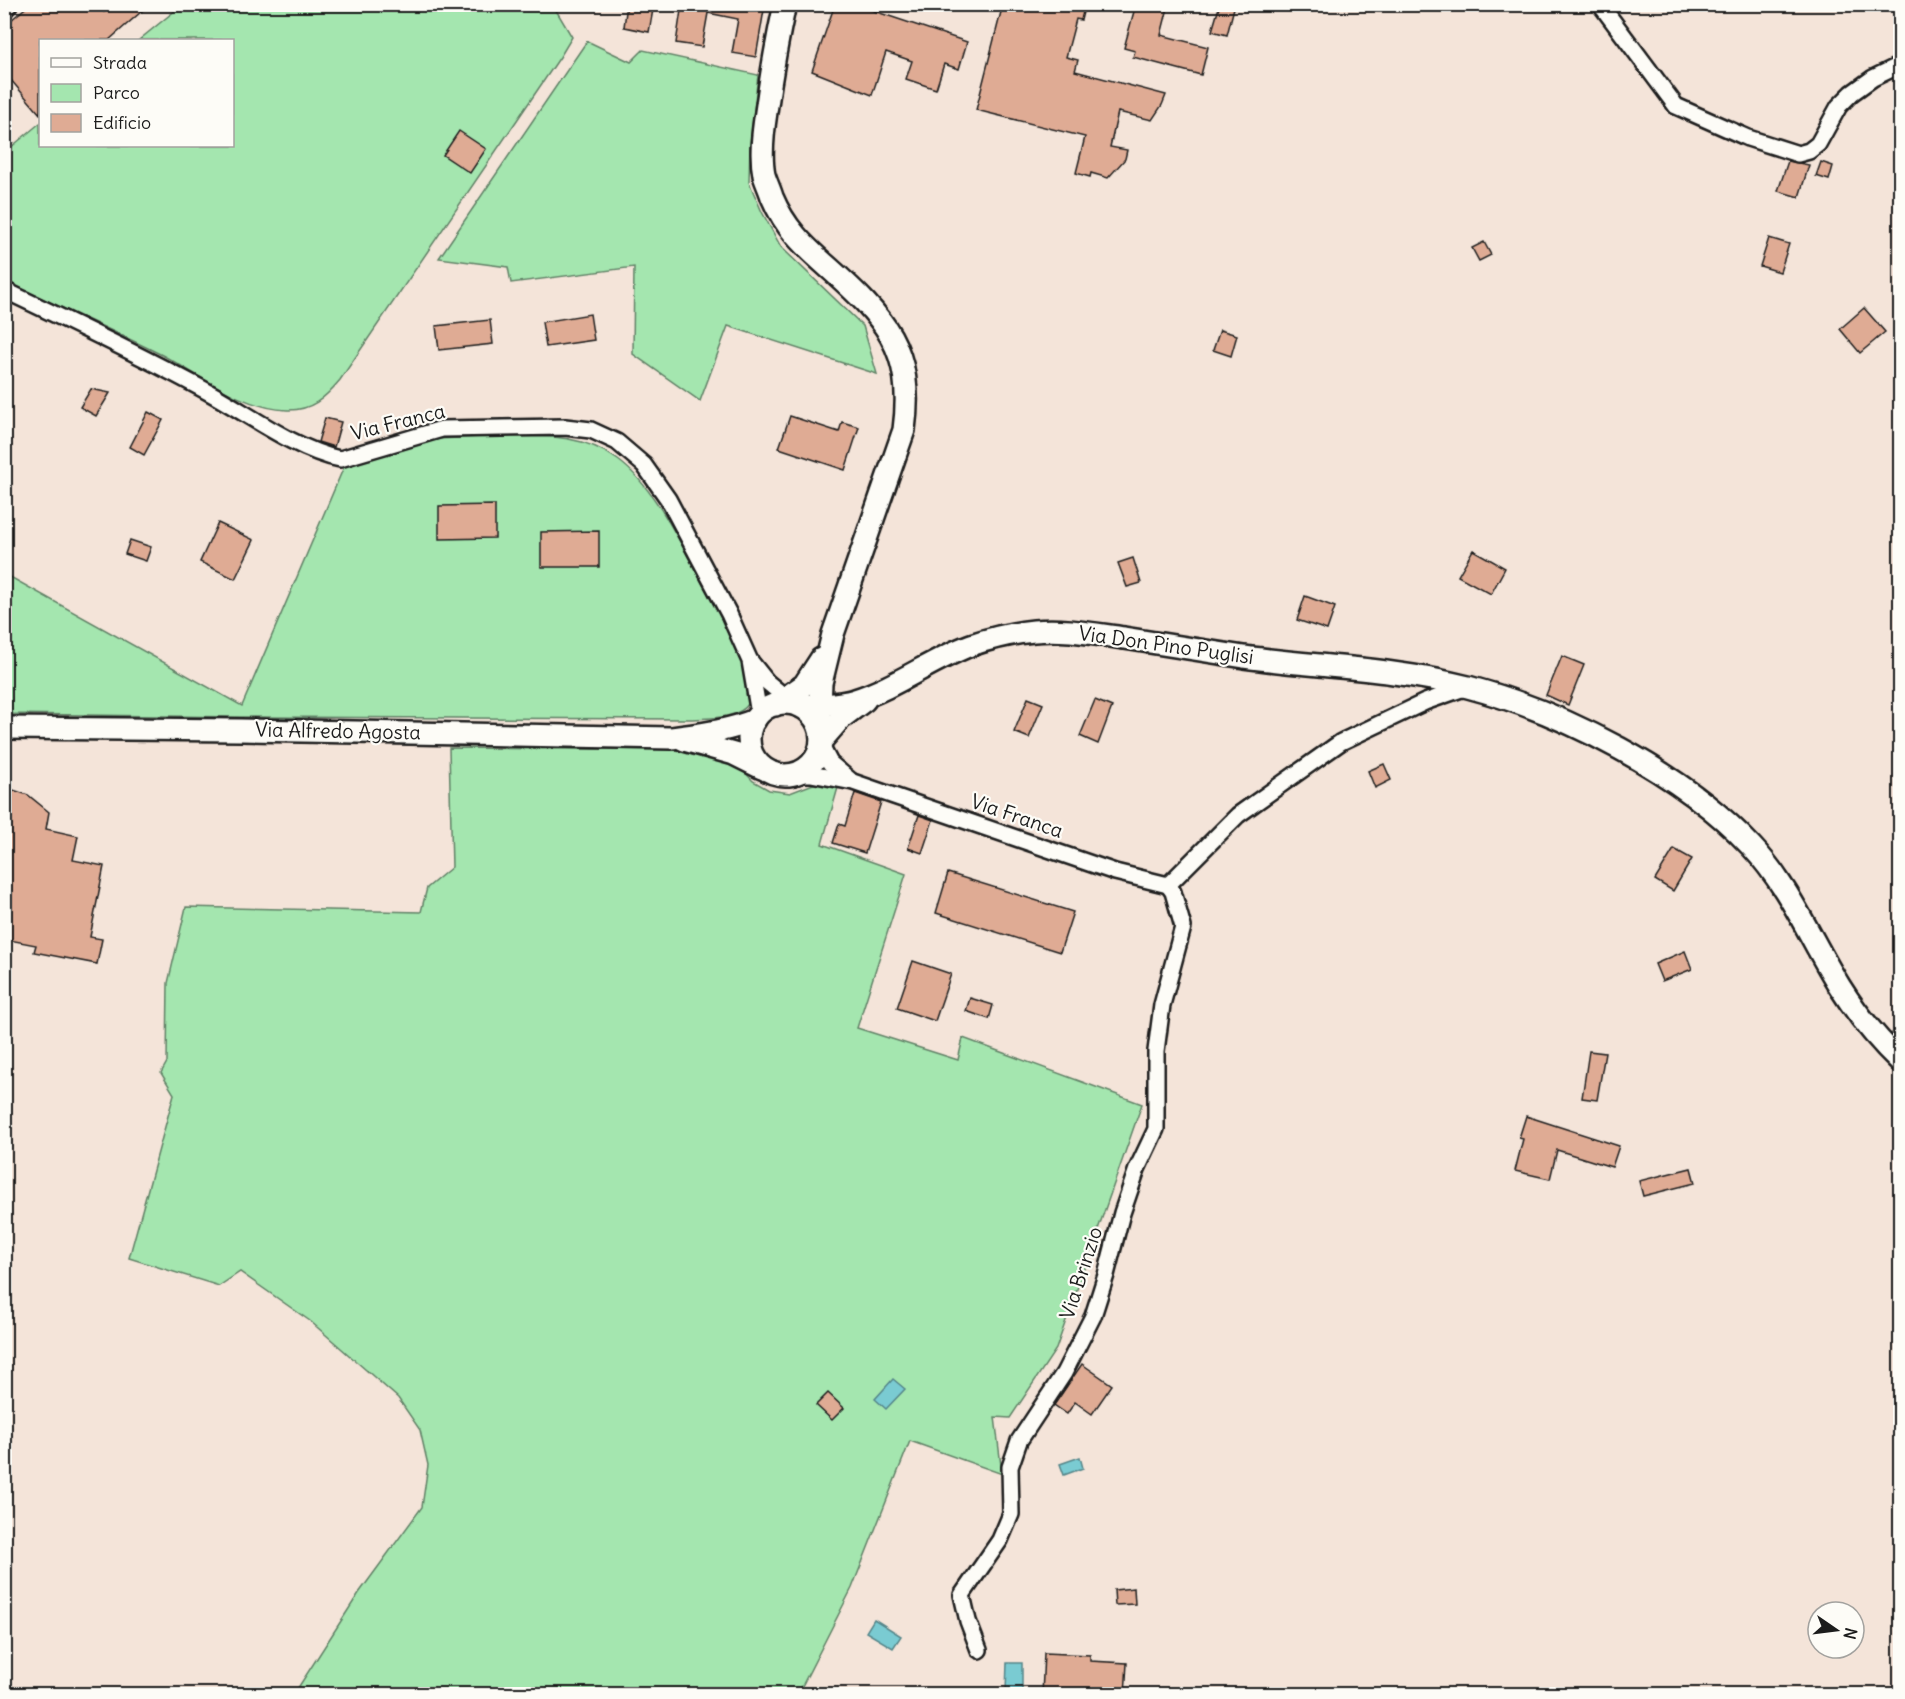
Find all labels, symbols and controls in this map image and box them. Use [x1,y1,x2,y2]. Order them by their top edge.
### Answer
legend [39,39,234,147]
text: Strada [93,51,147,74]
text: Parco [93,81,140,104]
text: Edificio [93,111,151,134]
street label: Via Franca [348,398,447,445]
street label: Via Don Pino Puglisi [1077,620,1255,669]
street label: Via Alfredo Agosta [255,717,421,744]
street label: Via Franca [968,788,1067,843]
street label: Via Brinzio [1054,1223,1107,1322]
north arrow [1806,1600,1866,1660]
text: N [1840,1626,1862,1641]

